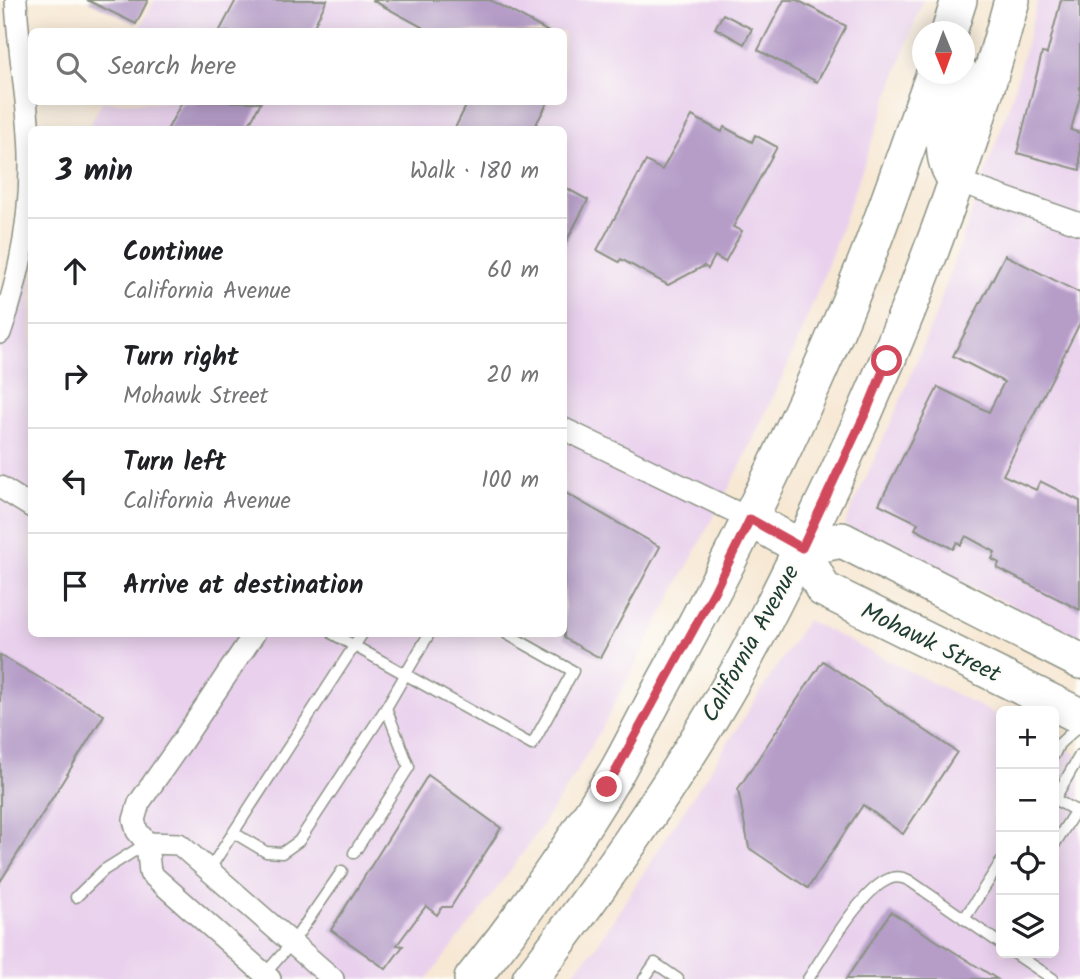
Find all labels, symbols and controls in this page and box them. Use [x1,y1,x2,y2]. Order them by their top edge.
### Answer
north arrow [912,21,975,84]
search box [28,28,567,105]
text: Search here [108,46,236,88]
icon: search [52,48,90,86]
text: 3 min [56,148,133,196]
text: Walk · 180 m [410,154,539,190]
text: Continue [123,232,224,274]
icon: ahead [56,252,94,290]
text: 60 m [487,253,539,289]
text: California Avenue [123,274,291,310]
text: Turn right [123,337,239,379]
route start [871,345,902,376]
icon: right [56,357,94,395]
text: 20 m [487,358,539,394]
text: Mohawk Street [123,379,269,415]
text: Turn left [123,442,226,484]
icon: left [56,462,94,500]
text: 100 m [481,463,539,499]
text: California Avenue [123,484,291,520]
street label: California Avenue [692,558,811,730]
text: Arrive at destination [123,565,363,607]
icon: arrive [56,567,94,605]
street label: Mohawk Street [854,593,1008,694]
map controls [996,706,1059,958]
button: + [996,706,1059,769]
button: − [996,769,1059,832]
route end [591,771,622,802]
button: locate [996,832,1059,895]
button: layers [996,895,1059,958]

